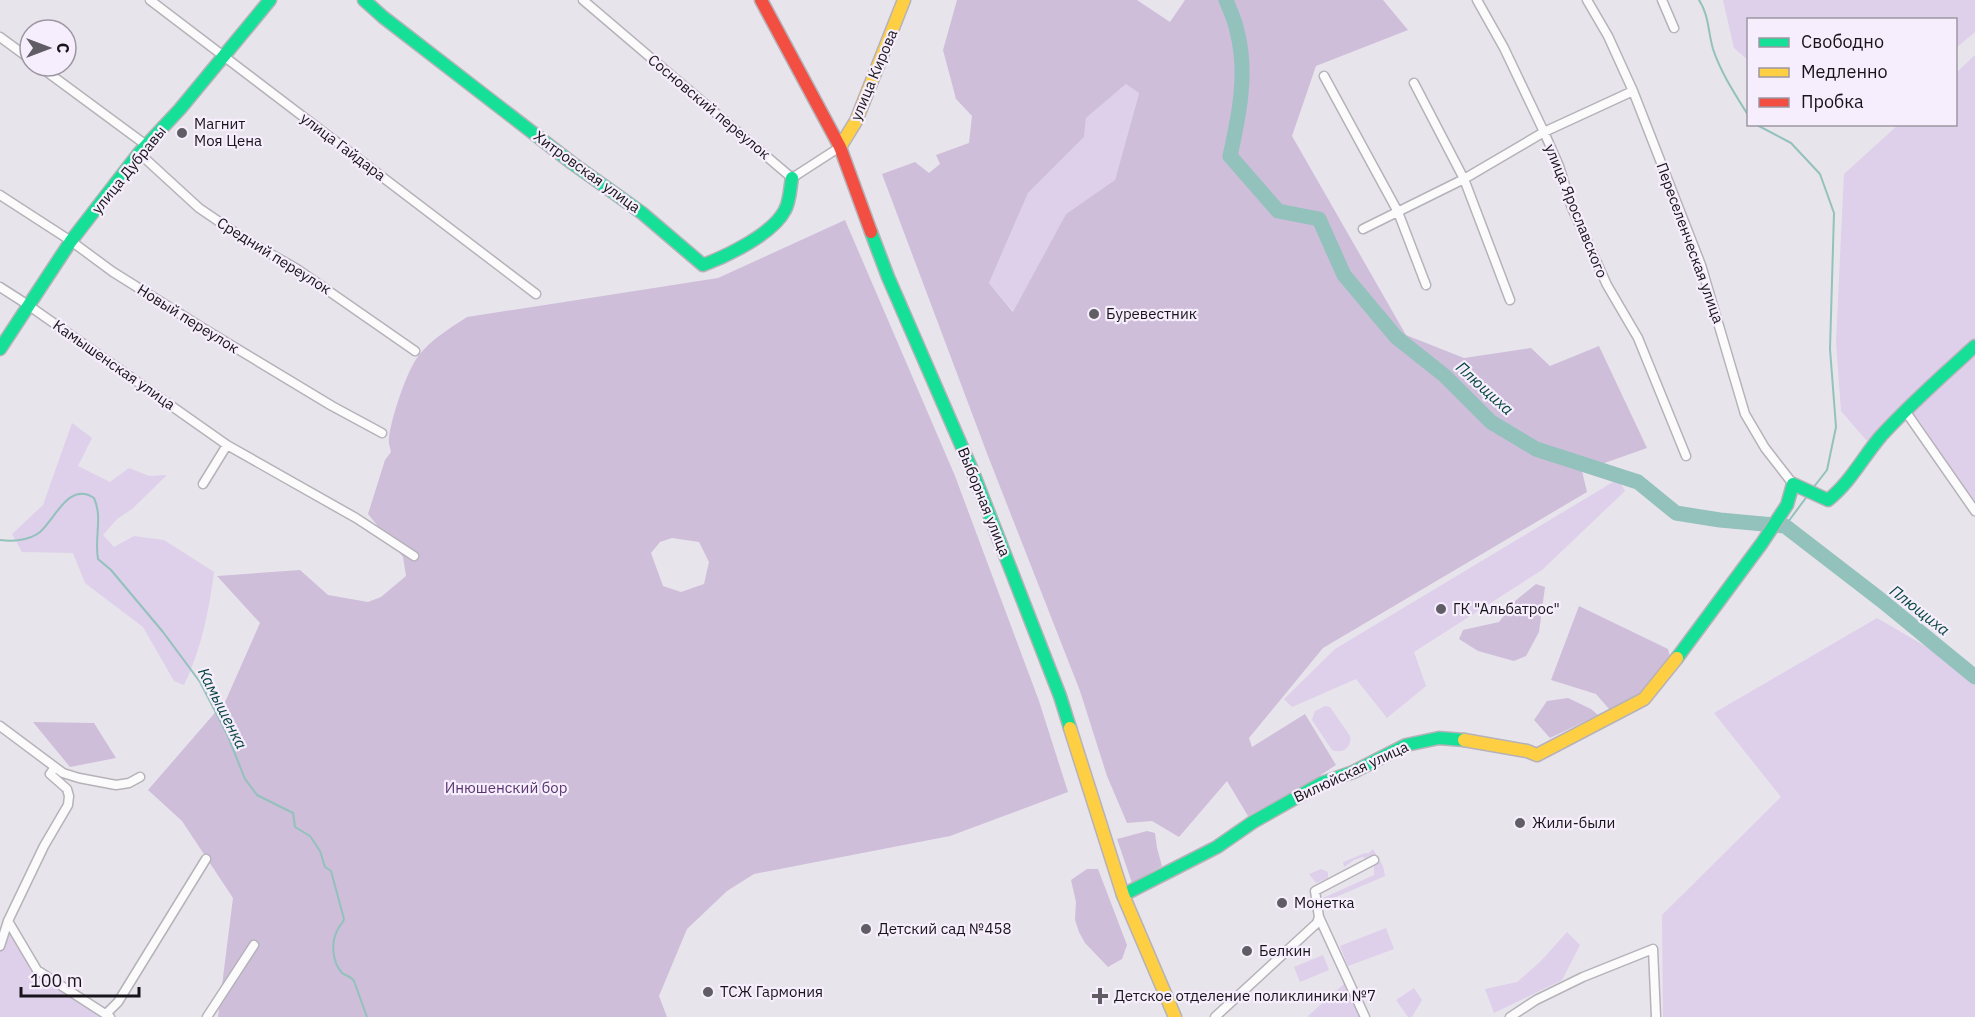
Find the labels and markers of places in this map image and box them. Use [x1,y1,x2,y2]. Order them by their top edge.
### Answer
place label: Магнит Моя Цена [194,114,262,150]
marker: Магнит Моя Цена [175,126,189,140]
place label: Буревестник [1106,304,1197,323]
marker: Буревестник [1087,307,1101,321]
place label: ГК "Альбатрос" [1453,599,1560,618]
marker: ГК "Альбатрос" [1434,602,1448,616]
place label: Жили-были [1532,813,1615,832]
marker: Жили-были [1513,816,1527,830]
place label: Монетка [1294,893,1355,912]
marker: Монетка [1275,896,1289,910]
place label: Детский сад №458 [878,919,1012,938]
marker: Детский сад №458 [859,922,873,936]
place label: Белкин [1259,941,1311,960]
marker: Белкин [1240,944,1254,958]
place label: ТСЖ Гармония [720,982,823,1001]
marker: ТСЖ Гармония [701,985,715,999]
place label: Детское отделение поликлиники №7 [1114,986,1376,1005]
marker: Детское отделение поликлиники №7 [1091,987,1109,1005]

